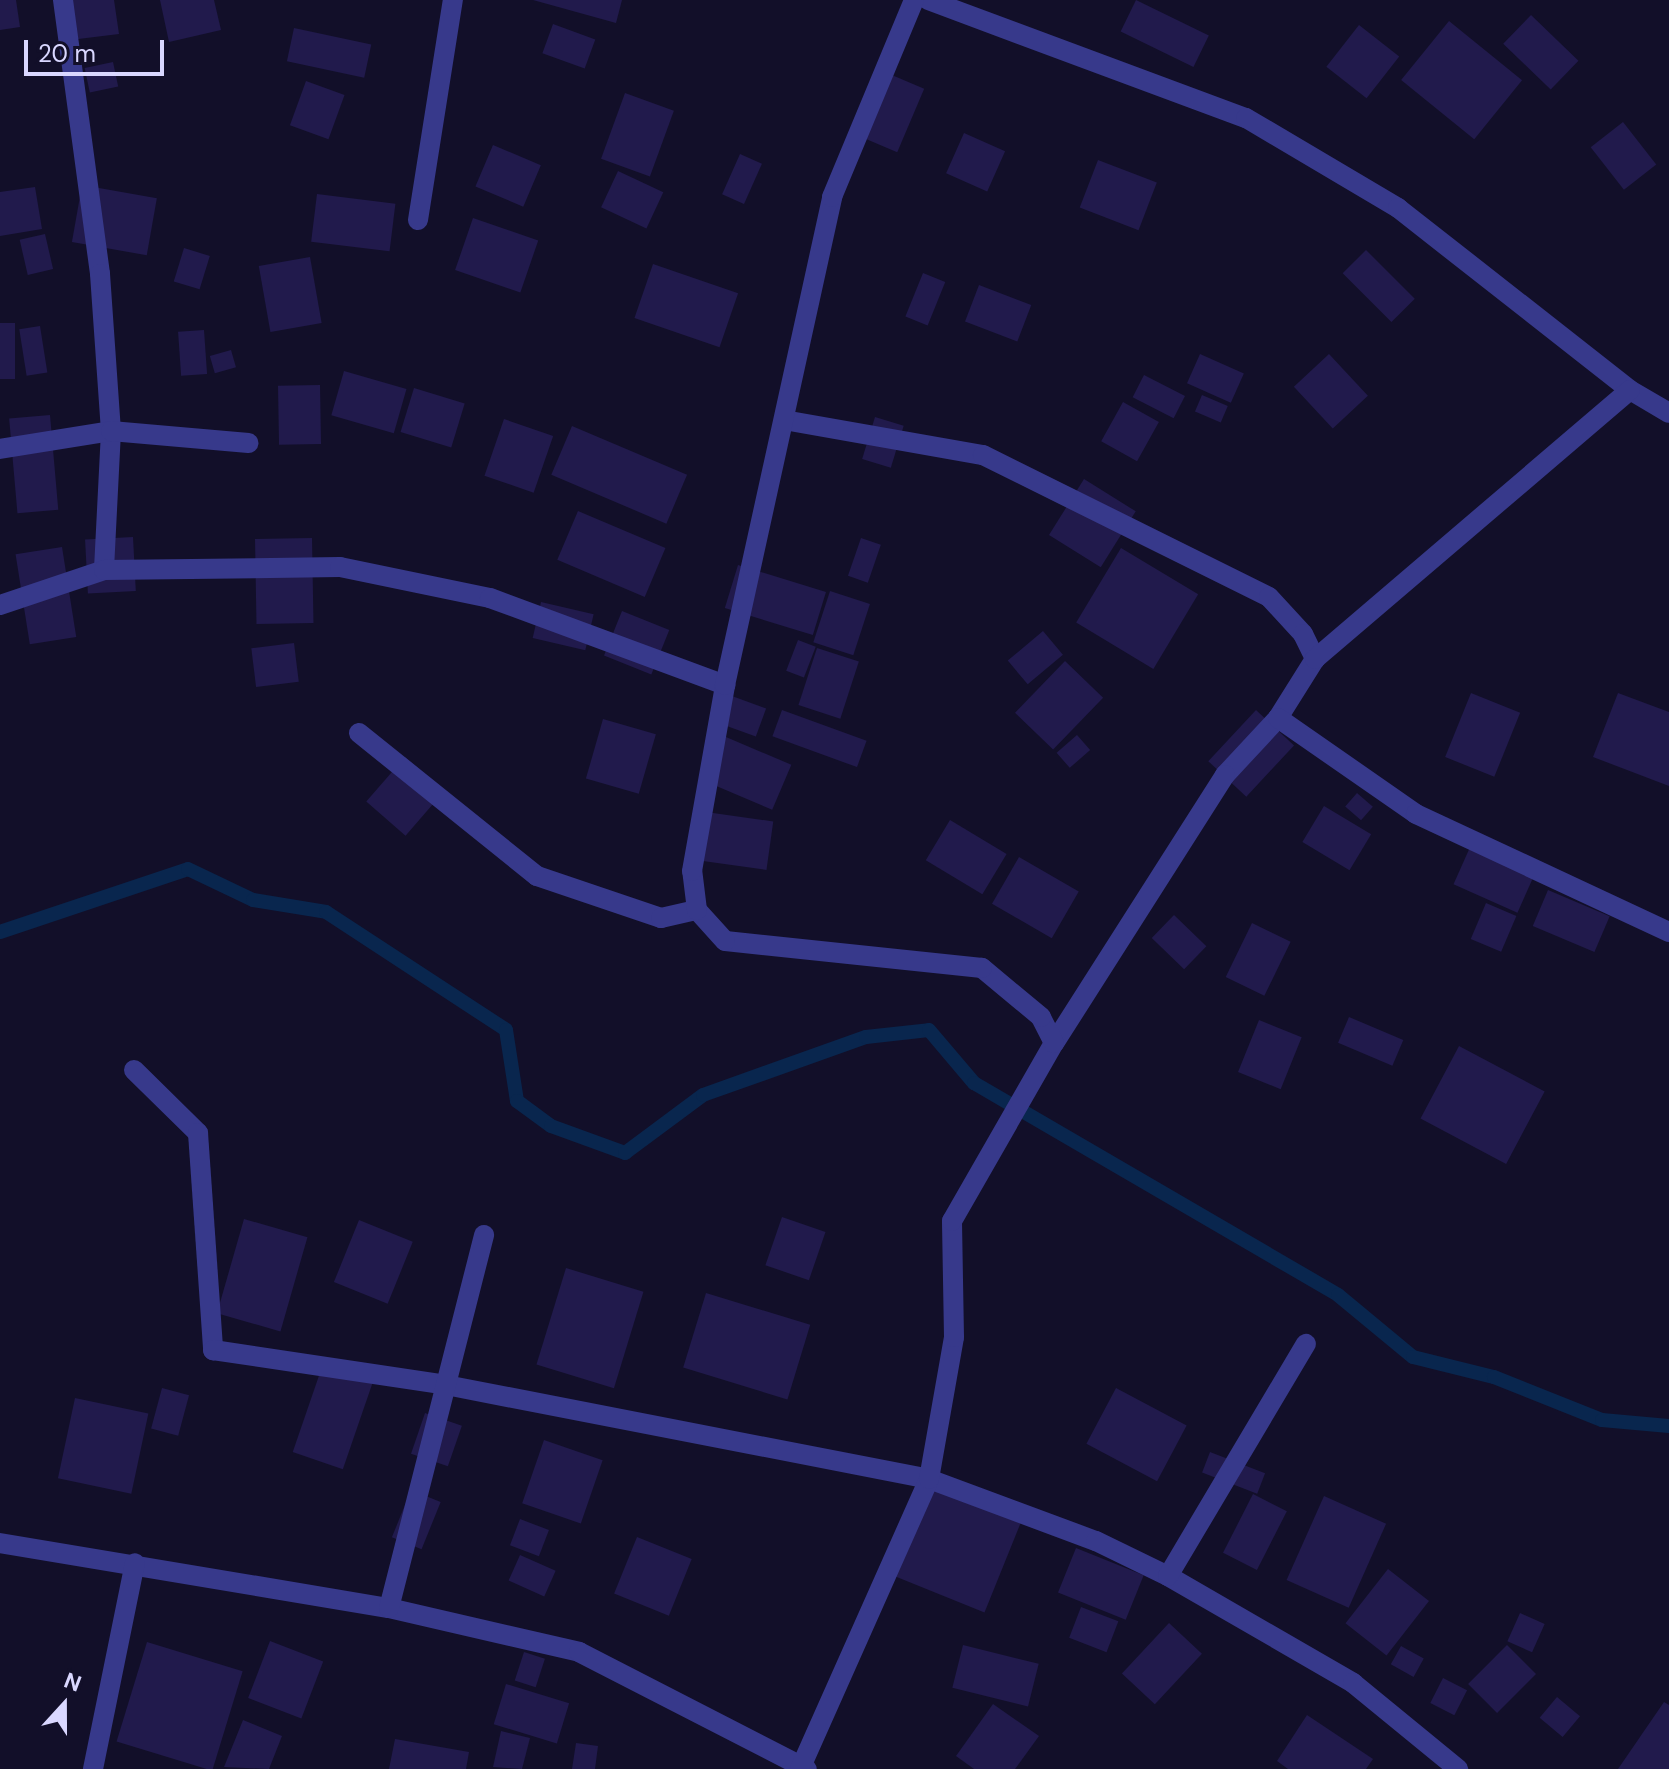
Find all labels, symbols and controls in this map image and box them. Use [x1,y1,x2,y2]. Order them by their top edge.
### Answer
scale bar [28,24,168,74]
text: 20 m [38,38,96,69]
north arrow [24,1665,104,1745]
text: N [60,1666,85,1699]

